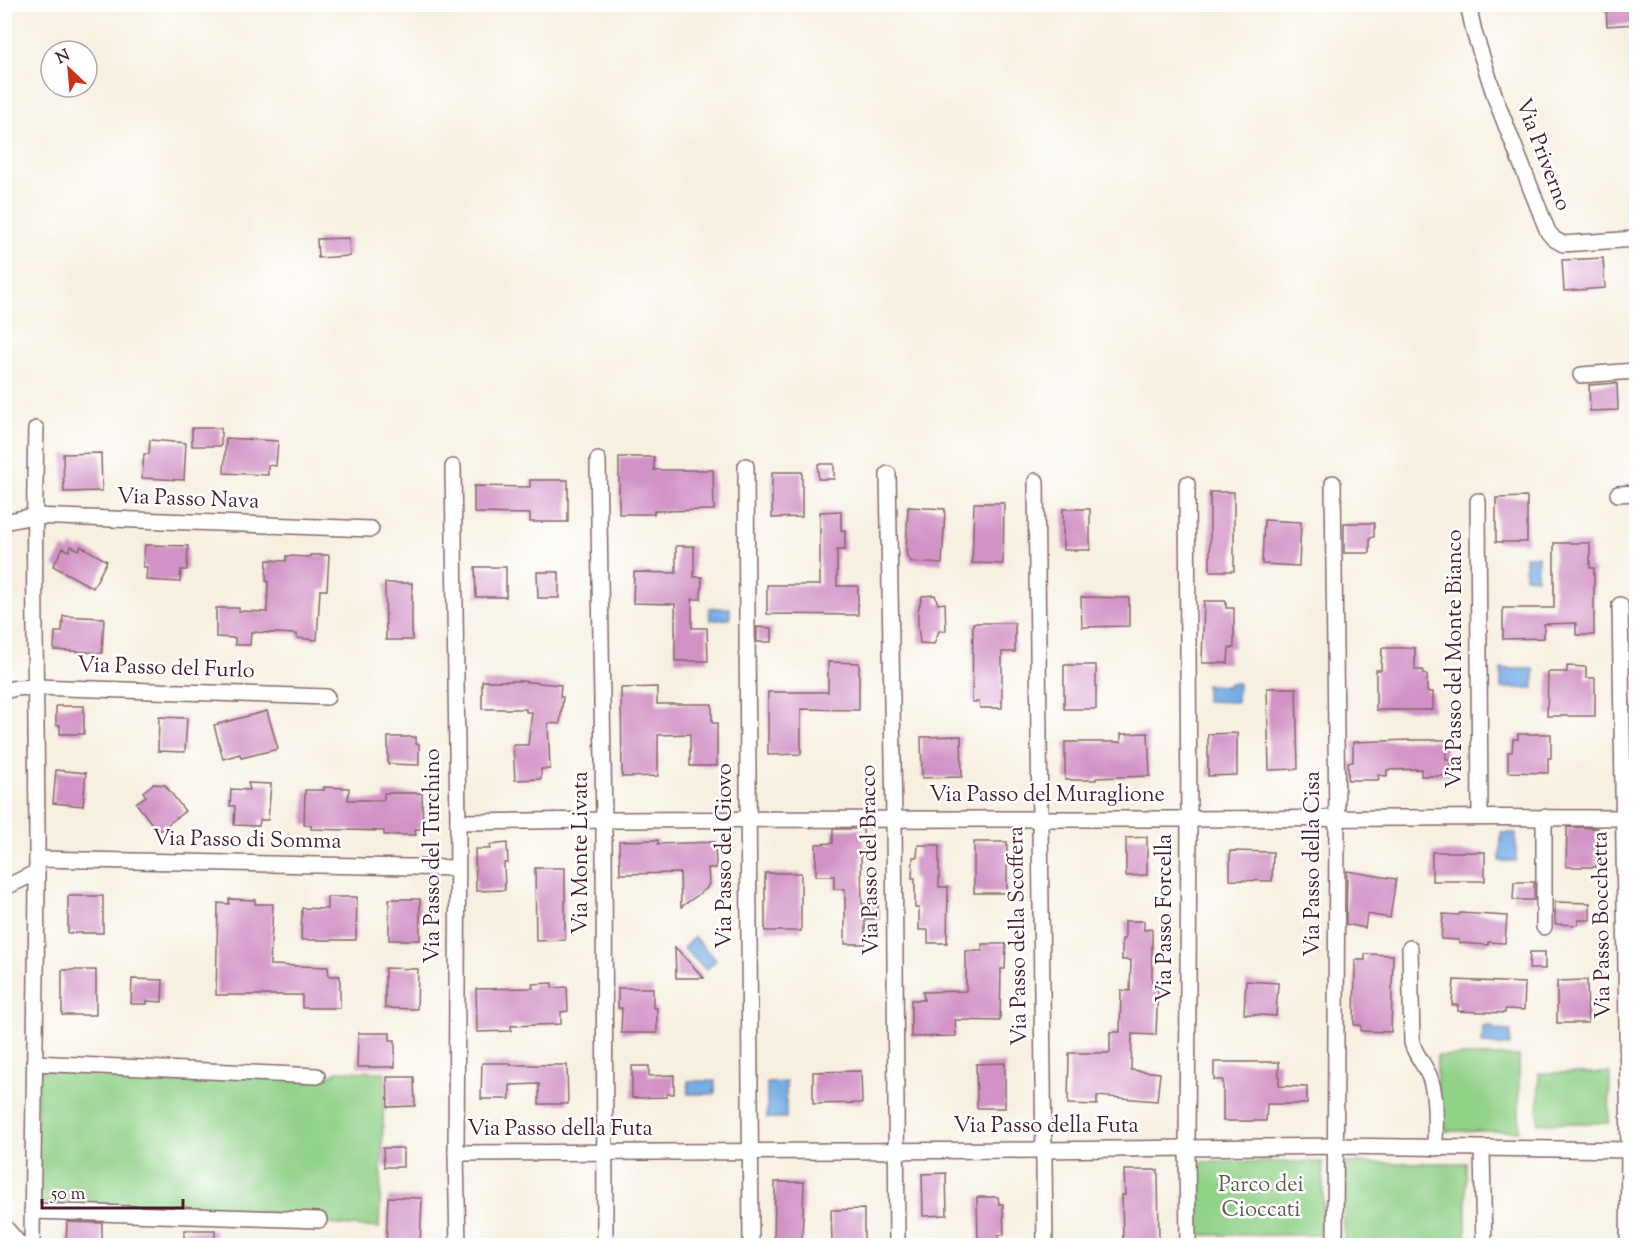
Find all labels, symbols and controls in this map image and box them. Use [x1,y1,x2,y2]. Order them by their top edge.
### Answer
north arrow [39,39,99,99]
text: N [53,45,75,71]
street label: Via Priverno [1506,94,1578,216]
street label: Via Passo Nava [116,482,260,518]
street label: Via Passo del Monte Bianco [1440,529,1472,789]
street label: Via Passo del Furlo [77,650,255,688]
street label: Via Passo del Turchino [418,748,450,964]
street label: Via Passo del Giovo [710,763,742,949]
street label: Via Passo del Bracco [853,764,889,956]
street label: Via Monte Livata [566,771,598,935]
street label: Via Passo della Cisa [1298,771,1330,957]
street label: Via Passo del Muraglione [929,780,1165,812]
street label: Via Passo di Somma [152,823,342,859]
street label: Via Passo della Scoffera [1001,826,1037,1046]
street label: Via Passo Bocchetta [1585,831,1621,1019]
street label: Via Passo Forcella [1150,834,1182,1002]
street label: Via Passo della Futa [953,1111,1139,1143]
street label: Via Passo della Futa [467,1114,653,1146]
park label: Parco dei Cioccati [1218,1170,1304,1227]
scale bar [42,1172,183,1210]
text: 50 m [50,1182,86,1208]

